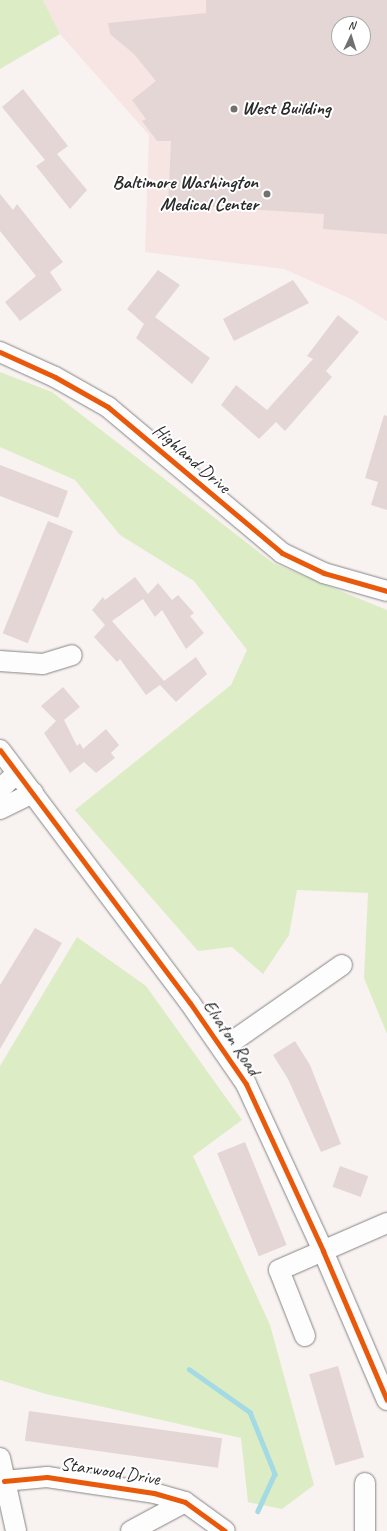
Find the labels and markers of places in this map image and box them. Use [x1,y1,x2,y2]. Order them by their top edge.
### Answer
place label: West Building [242,98,331,120]
marker: West Building [229,104,239,114]
place label: Baltimore Washington Medical Center [112,172,258,216]
marker: Baltimore Washington Medical Center [261,188,273,200]

